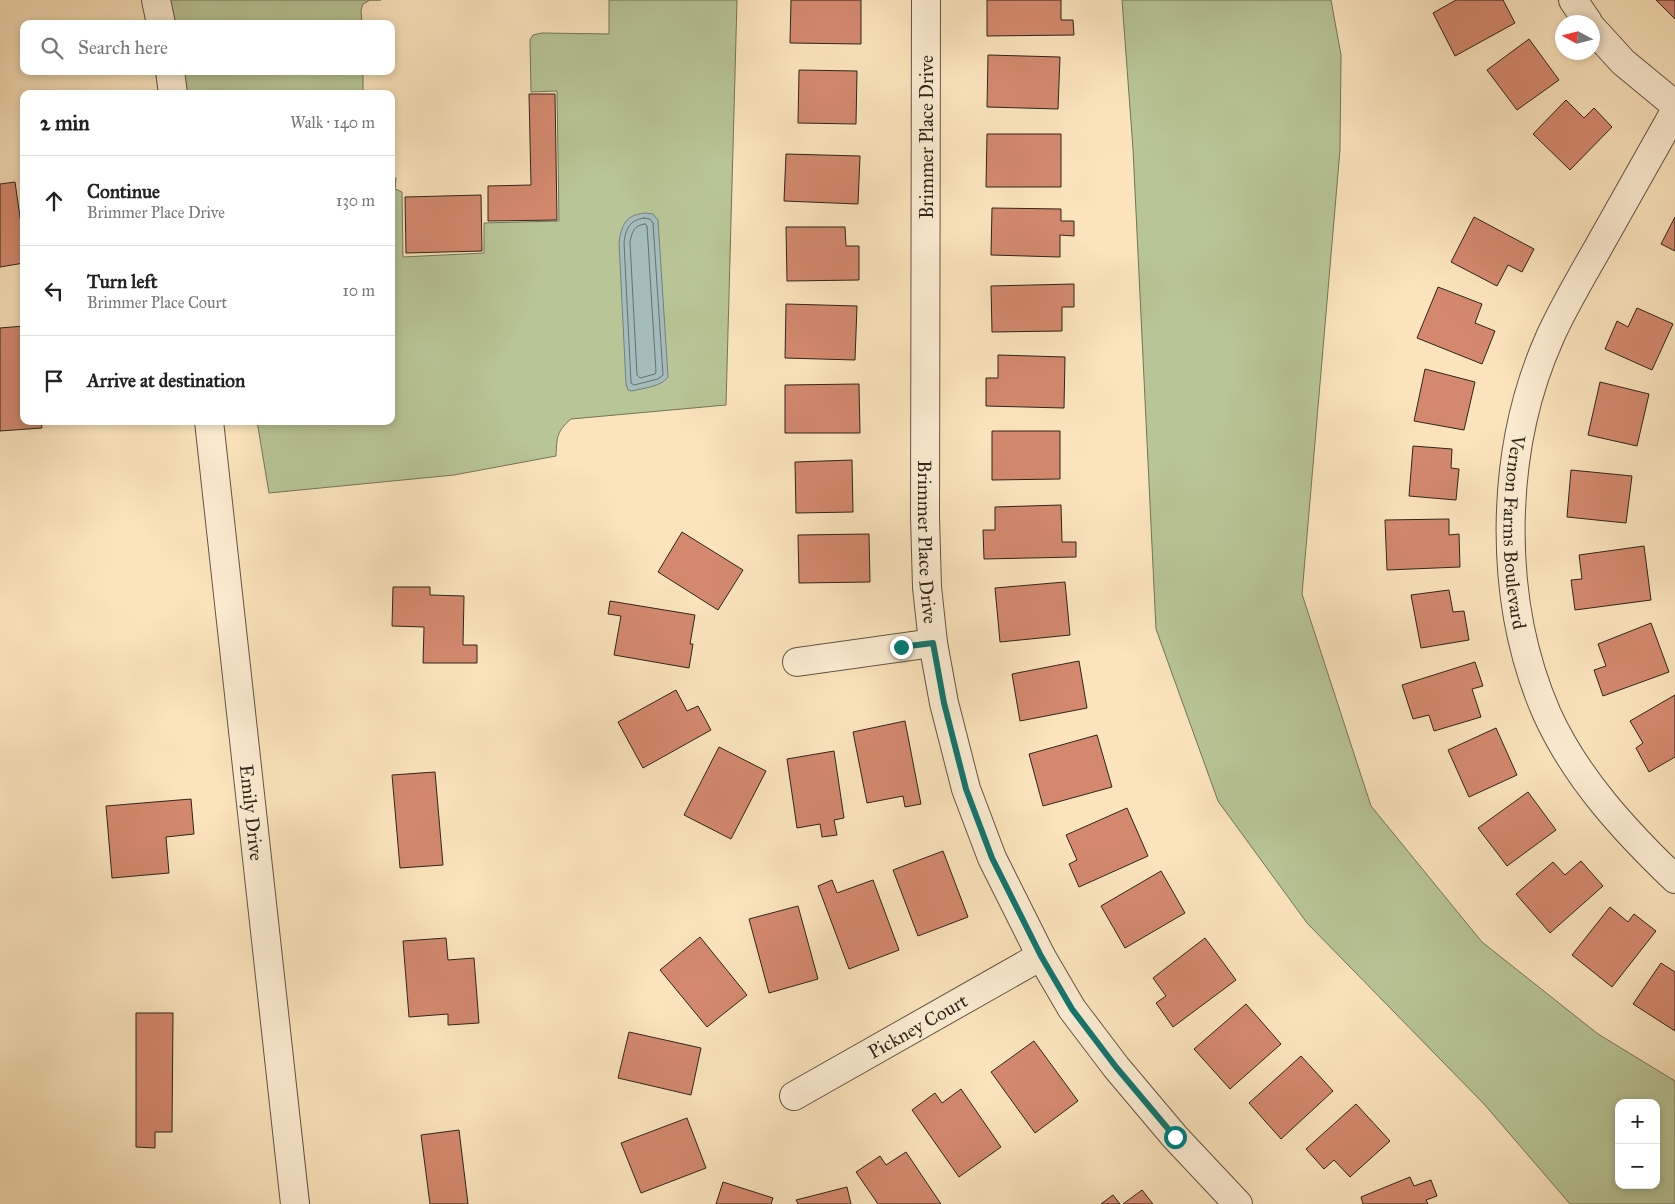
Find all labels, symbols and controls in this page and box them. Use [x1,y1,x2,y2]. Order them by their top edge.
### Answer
north arrow [1555,15,1600,60]
search box [20,20,395,75]
icon: search [38,34,66,62]
text: Search here [78,36,168,59]
street label: Brimmer Place Drive [915,55,938,219]
text: 2 min [40,110,90,136]
text: Walk · 140 m [290,113,375,132]
text: Continue [87,180,160,203]
icon: ahead [40,187,68,215]
text: 130 m [336,191,375,210]
text: Brimmer Place Drive [87,203,225,222]
text: Turn left [87,270,157,293]
icon: left [40,277,68,305]
text: 10 m [343,281,375,300]
text: Brimmer Place Court [87,293,227,312]
icon: arrive [40,367,68,395]
text: Arrive at destination [87,369,245,392]
street label: Vernon Farms Boulevard [1499,433,1532,632]
street label: Brimmer Place Drive [913,460,942,625]
route end [890,636,913,659]
street label: Emily Drive [235,763,269,862]
street label: Pickney Court [864,989,972,1063]
map controls [1615,1099,1660,1189]
button: + [1615,1099,1660,1144]
route start [1164,1126,1187,1149]
button: − [1615,1144,1660,1189]

